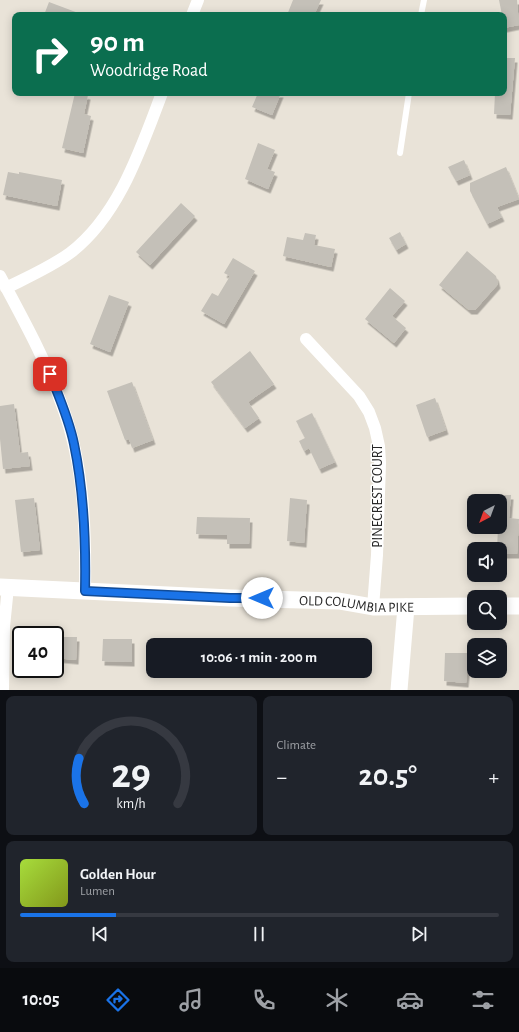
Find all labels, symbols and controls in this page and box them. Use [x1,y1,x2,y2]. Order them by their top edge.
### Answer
icon: right [24,28,76,80]
text: 90 m [90,29,145,57]
text: Woodridge Road [90,62,208,80]
pin [33,357,67,391]
icon: arrive [39,363,61,385]
street label: PINECREST COURT [371,444,385,548]
north arrow [467,494,507,534]
map controls [467,494,507,678]
button: sound [467,542,507,582]
position arrow [241,577,283,619]
button: search [467,590,507,630]
street label: OLD COLUMBIA PIKE [299,594,414,615]
speed limit sign: 40 [12,626,64,678]
button: layers [467,638,507,678]
text: 10:06 · 1 min · 200 m [201,650,317,665]
text: Climate [277,739,316,752]
text: 29 [111,753,151,794]
text: 20.5° [359,761,417,791]
text: − [277,766,287,788]
text: + [488,766,499,788]
text: km/h [117,796,146,810]
text: Golden Hour [80,867,156,882]
text: Lumen [80,885,115,898]
icon: previous [89,923,111,945]
icon: pause [248,923,270,945]
icon: next [408,923,430,945]
icon: directions [104,986,132,1014]
icon: music [177,986,205,1014]
icon: phone [250,986,278,1014]
icon: climate [323,986,351,1014]
icon: car [396,986,424,1014]
icon: filters [469,986,497,1014]
text: 10:05 [22,991,60,1009]

